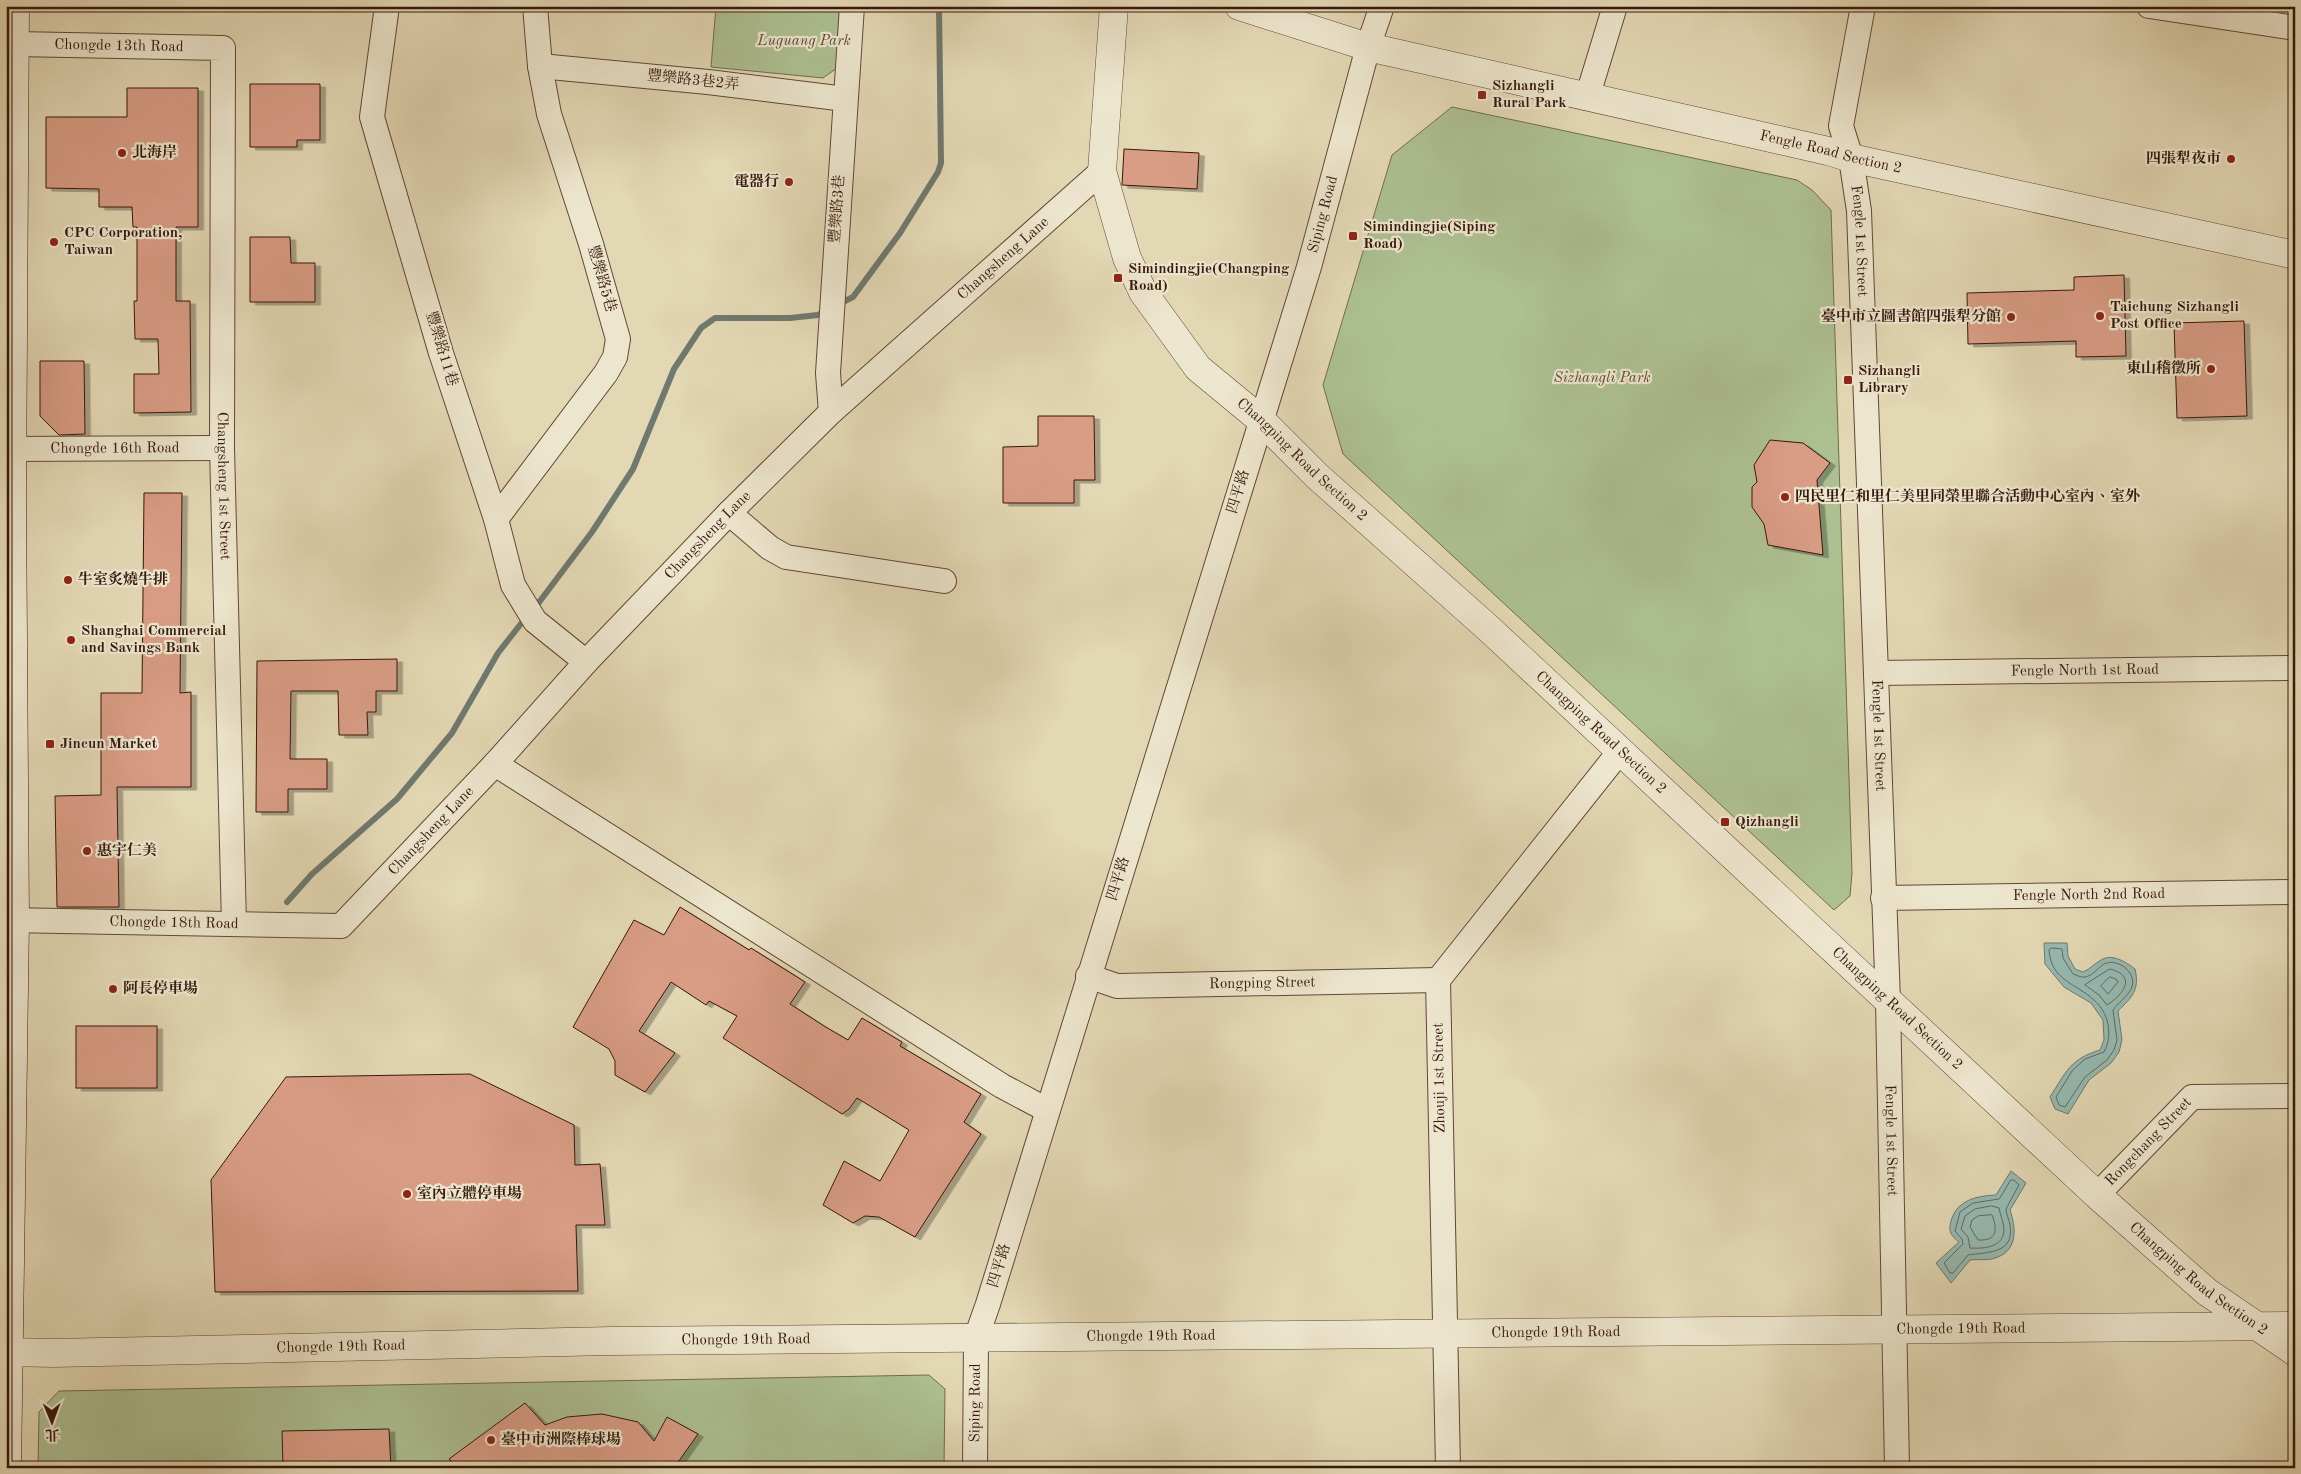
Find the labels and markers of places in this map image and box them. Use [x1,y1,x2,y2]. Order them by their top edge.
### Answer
place label: Sizhangli Rural Park [1492,79,1567,111]
marker: Sizhangli Rural Park [1476,89,1488,101]
place label: 北海岸 [132,144,177,161]
marker: 北海岸 [116,147,128,159]
place label: 四張犁夜市 [2146,149,2221,167]
marker: 四張犁夜市 [2225,153,2237,165]
place label: 電器行 [734,173,779,190]
marker: 電器行 [783,176,795,188]
place label: Simindingjie(Siping Road) [1363,220,1496,252]
place label: CPC Corporation, Taiwan [64,226,182,258]
marker: Simindingjie(Siping Road) [1347,230,1359,242]
marker: CPC Corporation, Taiwan [48,236,60,248]
place label: Simindingjie(Changping Road) [1128,262,1290,294]
marker: Simindingjie(Changping Road) [1112,272,1124,284]
place label: Taichung Sizhangli Post Office [2110,300,2239,332]
place label: 臺中市立圖書館四張犁分館 [1821,307,2001,325]
marker: Taichung Sizhangli Post Office [2094,310,2106,322]
marker: 臺中市立圖書館四張犁分館 [2005,311,2017,323]
place label: 東山稽徵所 [2126,359,2201,377]
marker: 東山稽徵所 [2205,363,2217,375]
place label: Sizhangli Library [1858,364,1920,396]
marker: Sizhangli Library [1842,374,1854,386]
place label: 四民里仁和里仁美里同榮里聯合活動中心室內、室外 [1795,487,2140,505]
marker: 四民里仁和里仁美里同榮里聯合活動中心室內、室外 [1779,491,1791,503]
place label: 牛室炙燒牛排 [78,570,168,588]
marker: 牛室炙燒牛排 [62,574,74,586]
place label: Shanghai Commercial and Savings Bank [81,624,227,656]
marker: Shanghai Commercial and Savings Bank [65,634,77,646]
place label: Jincun Market [60,737,158,752]
marker: Jincun Market [44,738,56,750]
place label: Qizhangli [1735,815,1799,830]
marker: Qizhangli [1719,816,1731,828]
place label: 惠宇仁美 [97,841,157,859]
marker: 惠宇仁美 [81,845,93,857]
place label: 阿長停車場 [123,979,198,997]
marker: 阿長停車場 [107,983,119,995]
place label: 室內立體停車場 [417,1184,522,1202]
marker: 室內立體停車場 [401,1188,413,1200]
place label: 臺中市洲際棒球場 [501,1430,621,1448]
marker: 臺中市洲際棒球場 [485,1434,497,1446]

